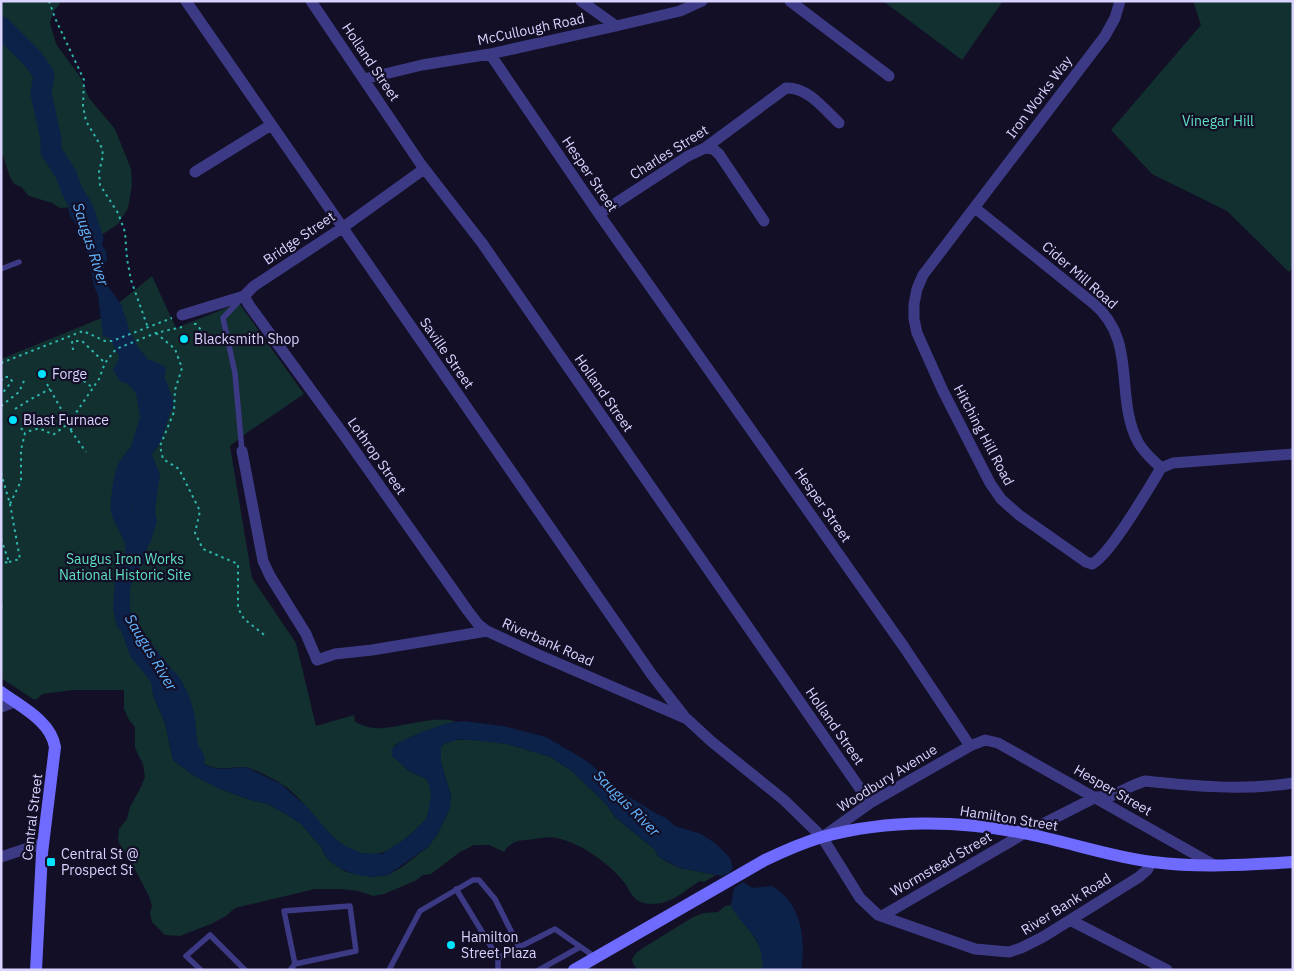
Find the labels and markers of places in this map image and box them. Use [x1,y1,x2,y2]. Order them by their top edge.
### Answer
place label: Blacksmith Shop [194,330,299,348]
marker: Blacksmith Shop [178,333,190,345]
place label: Forge [52,365,87,383]
marker: Forge [36,368,48,380]
place label: Blast Furnace [23,411,109,429]
marker: Blast Furnace [7,414,19,426]
place label: Central St @ Prospect St [61,845,139,879]
marker: Central St @ Prospect St [45,856,57,868]
place label: Hamilton Street Plaza [461,928,537,962]
marker: Hamilton Street Plaza [445,939,457,951]

